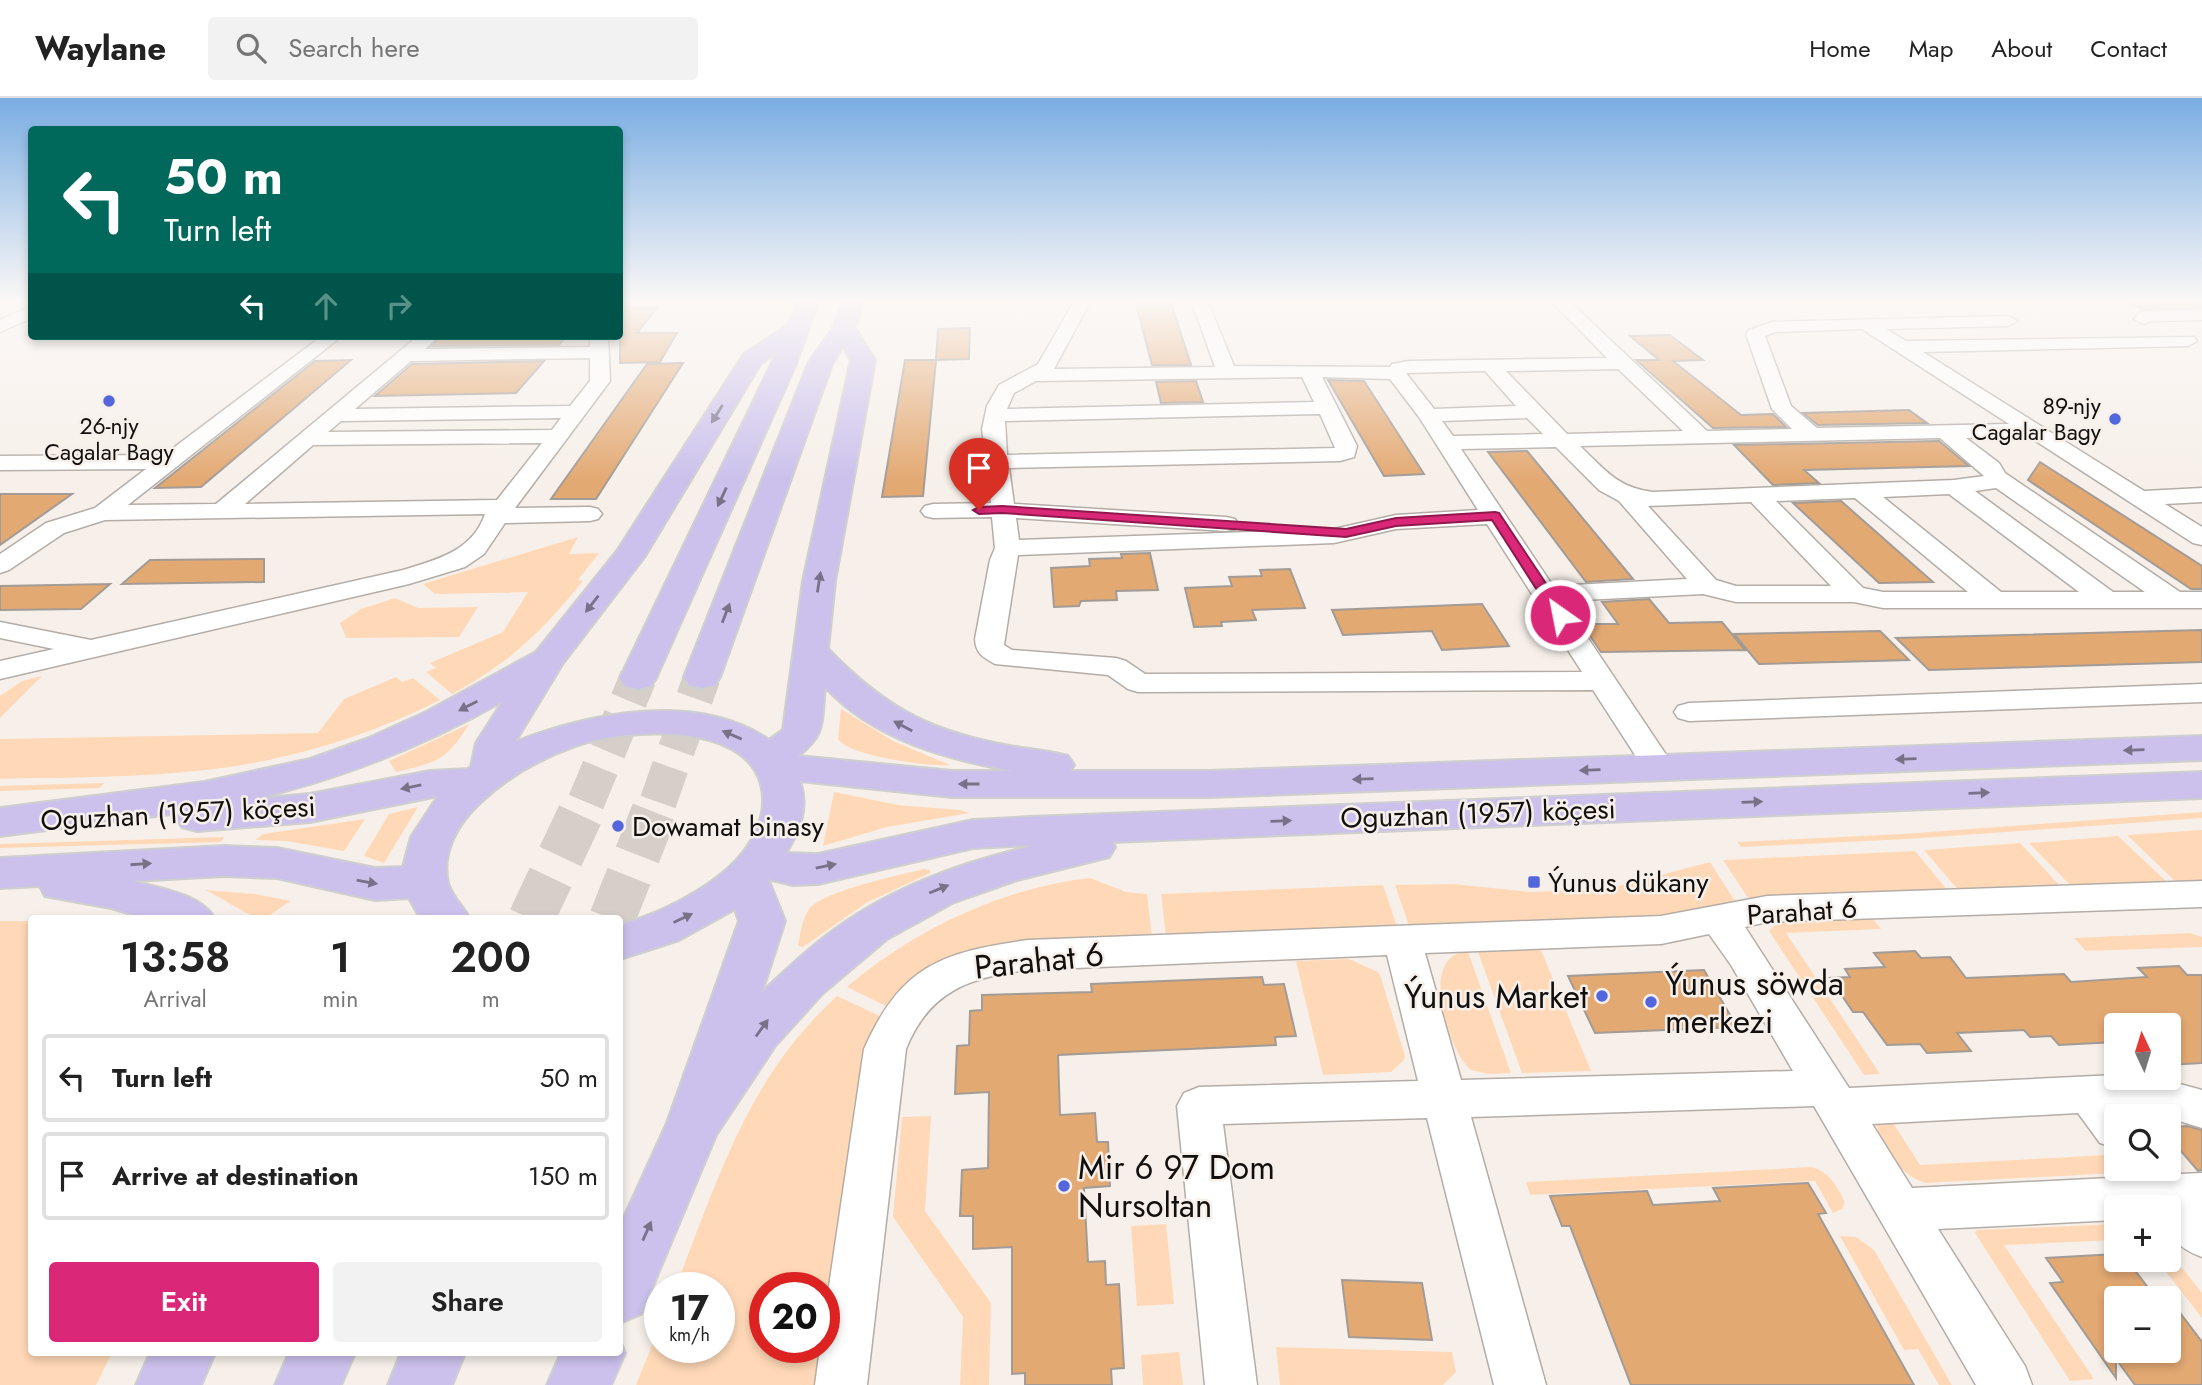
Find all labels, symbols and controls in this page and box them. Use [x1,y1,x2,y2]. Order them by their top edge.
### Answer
search box [208,17,698,80]
text: Waylane [35,25,166,72]
icon: search [232,29,270,67]
text: Search here [288,29,420,67]
text: Home [1809,31,1871,66]
text: Map [1909,31,1953,66]
text: About [1991,31,2052,66]
text: Contact [2090,31,2167,66]
text: 50 m [164,142,283,212]
icon: left [49,154,140,245]
text: Turn left [164,207,271,253]
icon: left [234,287,272,325]
icon: ahead [307,287,345,325]
icon: right [380,287,418,325]
place label: 89-njy Cagalar Bagy [1972,389,2102,449]
marker: 26-njy Cagalar Bagy [101,393,117,409]
one-way arrow [711,405,724,424]
place label: 26-njy Cagalar Bagy [44,409,175,469]
marker: 89-njy Cagalar Bagy [2107,411,2123,427]
pin [949,438,1009,510]
icon: arrive [960,449,998,487]
one-way arrow [716,487,728,507]
one-way arrow [814,571,825,593]
position arrow [1523,578,1597,652]
one-way arrow [584,594,599,612]
one-way arrow [721,602,732,623]
one-way arrow [458,700,478,711]
one-way arrow [893,721,913,732]
one-way arrow [721,729,742,740]
one-way arrow [2123,745,2145,756]
one-way arrow [1895,753,1917,764]
one-way arrow [1579,765,1601,776]
one-way arrow [1352,773,1374,784]
one-way arrow [958,778,980,790]
one-way arrow [400,782,422,793]
street label: Oguzhan (1957) köçesi [39,786,317,841]
street label: Oguzhan (1957) köçesi [1340,788,1616,839]
one-way arrow [1969,788,1991,799]
one-way arrow [1741,797,1763,808]
place label: Dowamat binasy [632,806,824,847]
one-way arrow [1270,815,1292,826]
marker: Dowamat binasy [610,818,626,834]
one-way arrow [131,858,153,869]
one-way arrow [815,861,837,872]
place label: Ýunus dükany [1548,862,1709,903]
marker: Ýunus dükany [1526,874,1542,890]
one-way arrow [356,877,378,888]
one-way arrow [929,883,949,895]
street label: Parahat 6 [1746,887,1859,936]
one-way arrow [673,913,694,924]
text: 13:58 [120,927,230,988]
text: 1 [330,927,351,988]
text: 200 [450,927,531,988]
street label: Parahat 6 [972,930,1106,991]
place label: Ýunus söwda merkezi [1665,960,1844,1045]
place label: Ýunus Market [1404,973,1588,1020]
text: Arrival [143,982,207,1016]
text: min [322,982,358,1016]
text: m [482,982,500,1016]
marker: Ýunus Market [1594,988,1610,1004]
marker: Ýunus söwda merkezi [1643,994,1659,1010]
north arrow [2104,1013,2180,1090]
map controls [2104,1013,2181,1363]
one-way arrow [754,1019,768,1037]
icon: left [53,1059,91,1097]
text: Turn left [112,1059,212,1097]
text: 50 m [540,1059,598,1097]
button: search [2104,1104,2181,1181]
place label: Mir 6 97 Dom Nursoltan [1078,1144,1275,1229]
icon: arrive [53,1157,91,1195]
text: Arrive at destination [112,1157,359,1195]
text: 150 m [528,1157,598,1195]
marker: Mir 6 97 Dom Nursoltan [1056,1178,1072,1194]
button: + [2104,1195,2181,1272]
one-way arrow [642,1220,653,1241]
button: Exit [49,1262,319,1342]
button: Share [333,1262,602,1342]
speed limit sign: 20 [749,1272,840,1363]
text: 17 [670,1283,709,1333]
button: − [2104,1286,2181,1363]
text: km/h [669,1322,710,1348]

